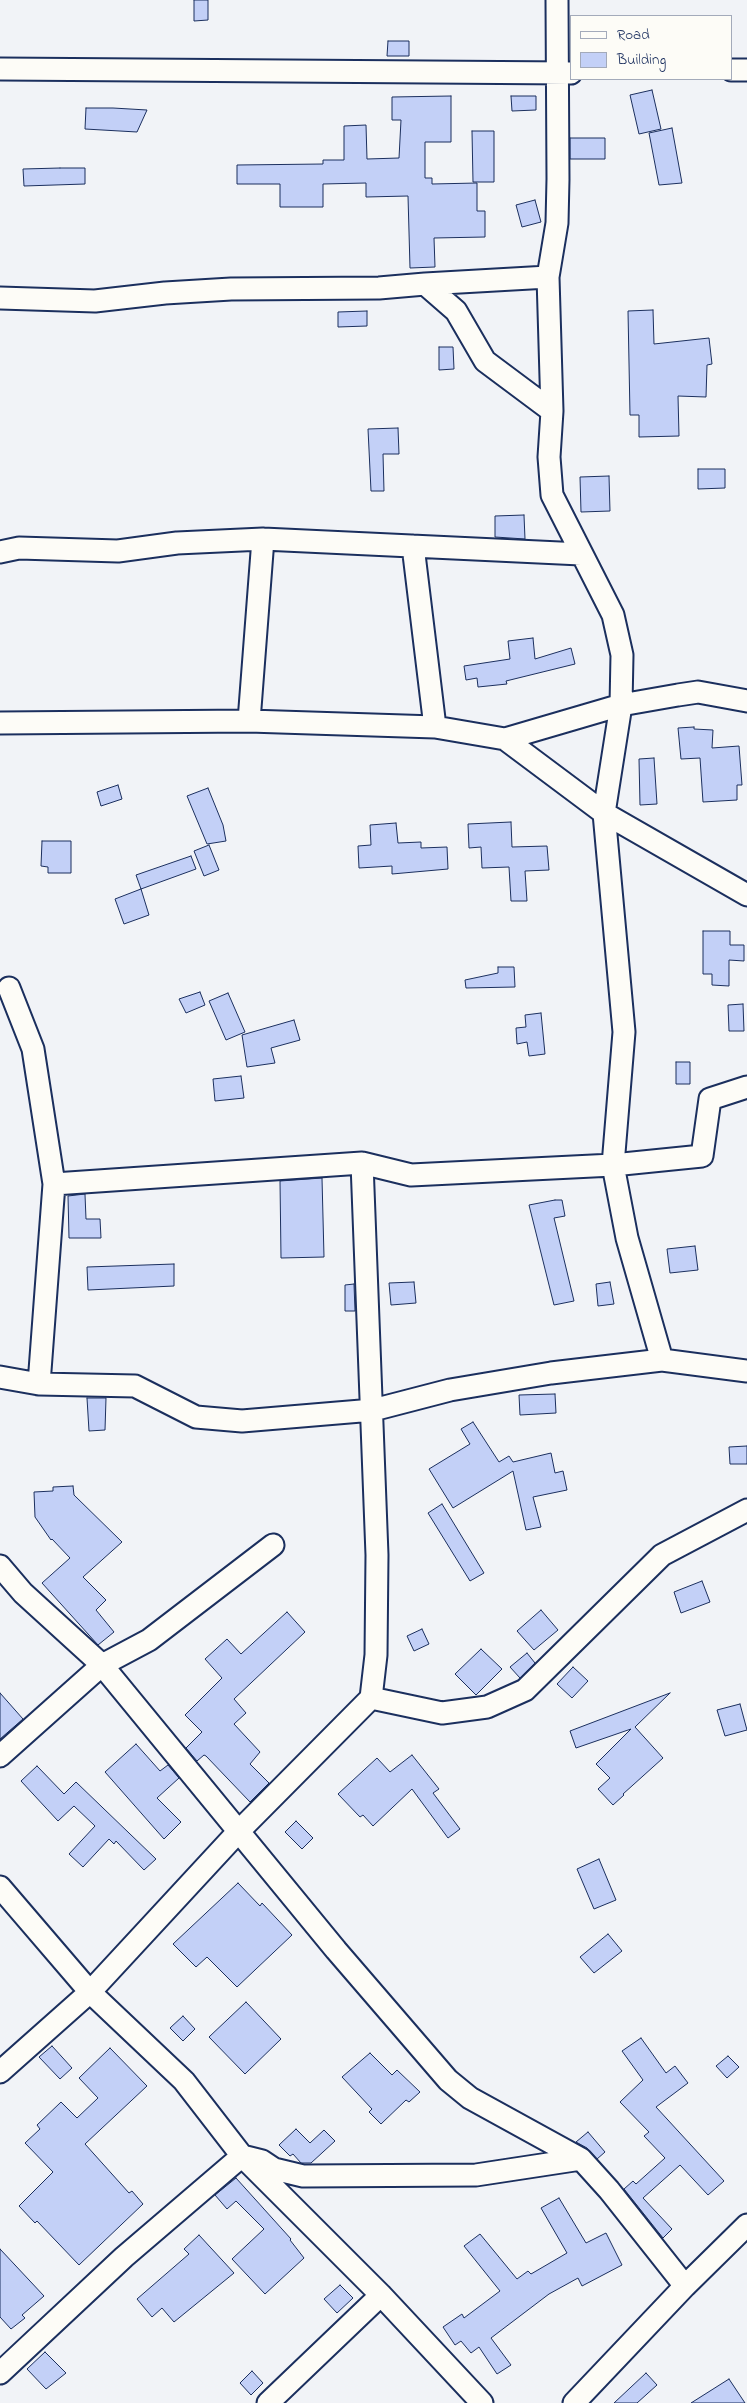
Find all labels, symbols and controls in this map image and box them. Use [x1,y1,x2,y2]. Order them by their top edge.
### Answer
legend [570,15,732,80]
text: Road [617,24,650,46]
text: Building [617,49,666,71]

